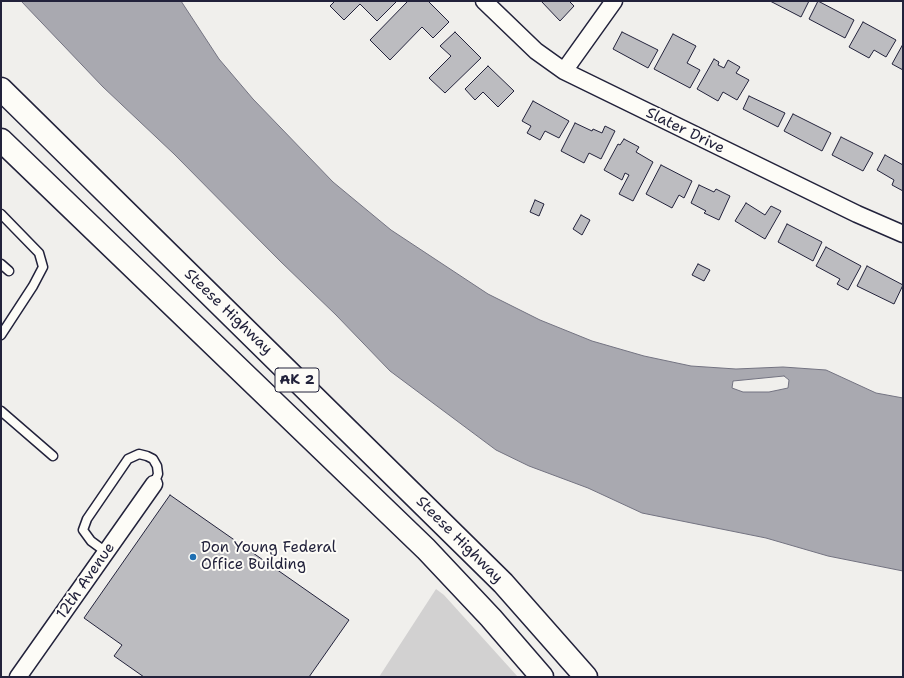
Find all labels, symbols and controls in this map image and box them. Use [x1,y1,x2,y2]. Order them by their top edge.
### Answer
street label: Slater Drive [643,104,727,158]
street label: Steese Highway [180,265,276,359]
road number: AK 2 [275,368,319,392]
street label: Steese Highway [412,493,506,587]
street label: 12th Avenue [53,539,119,623]
place label: Don Young Federal Office Building [201,539,336,574]
marker: Don Young Federal Office Building [188,552,198,562]

